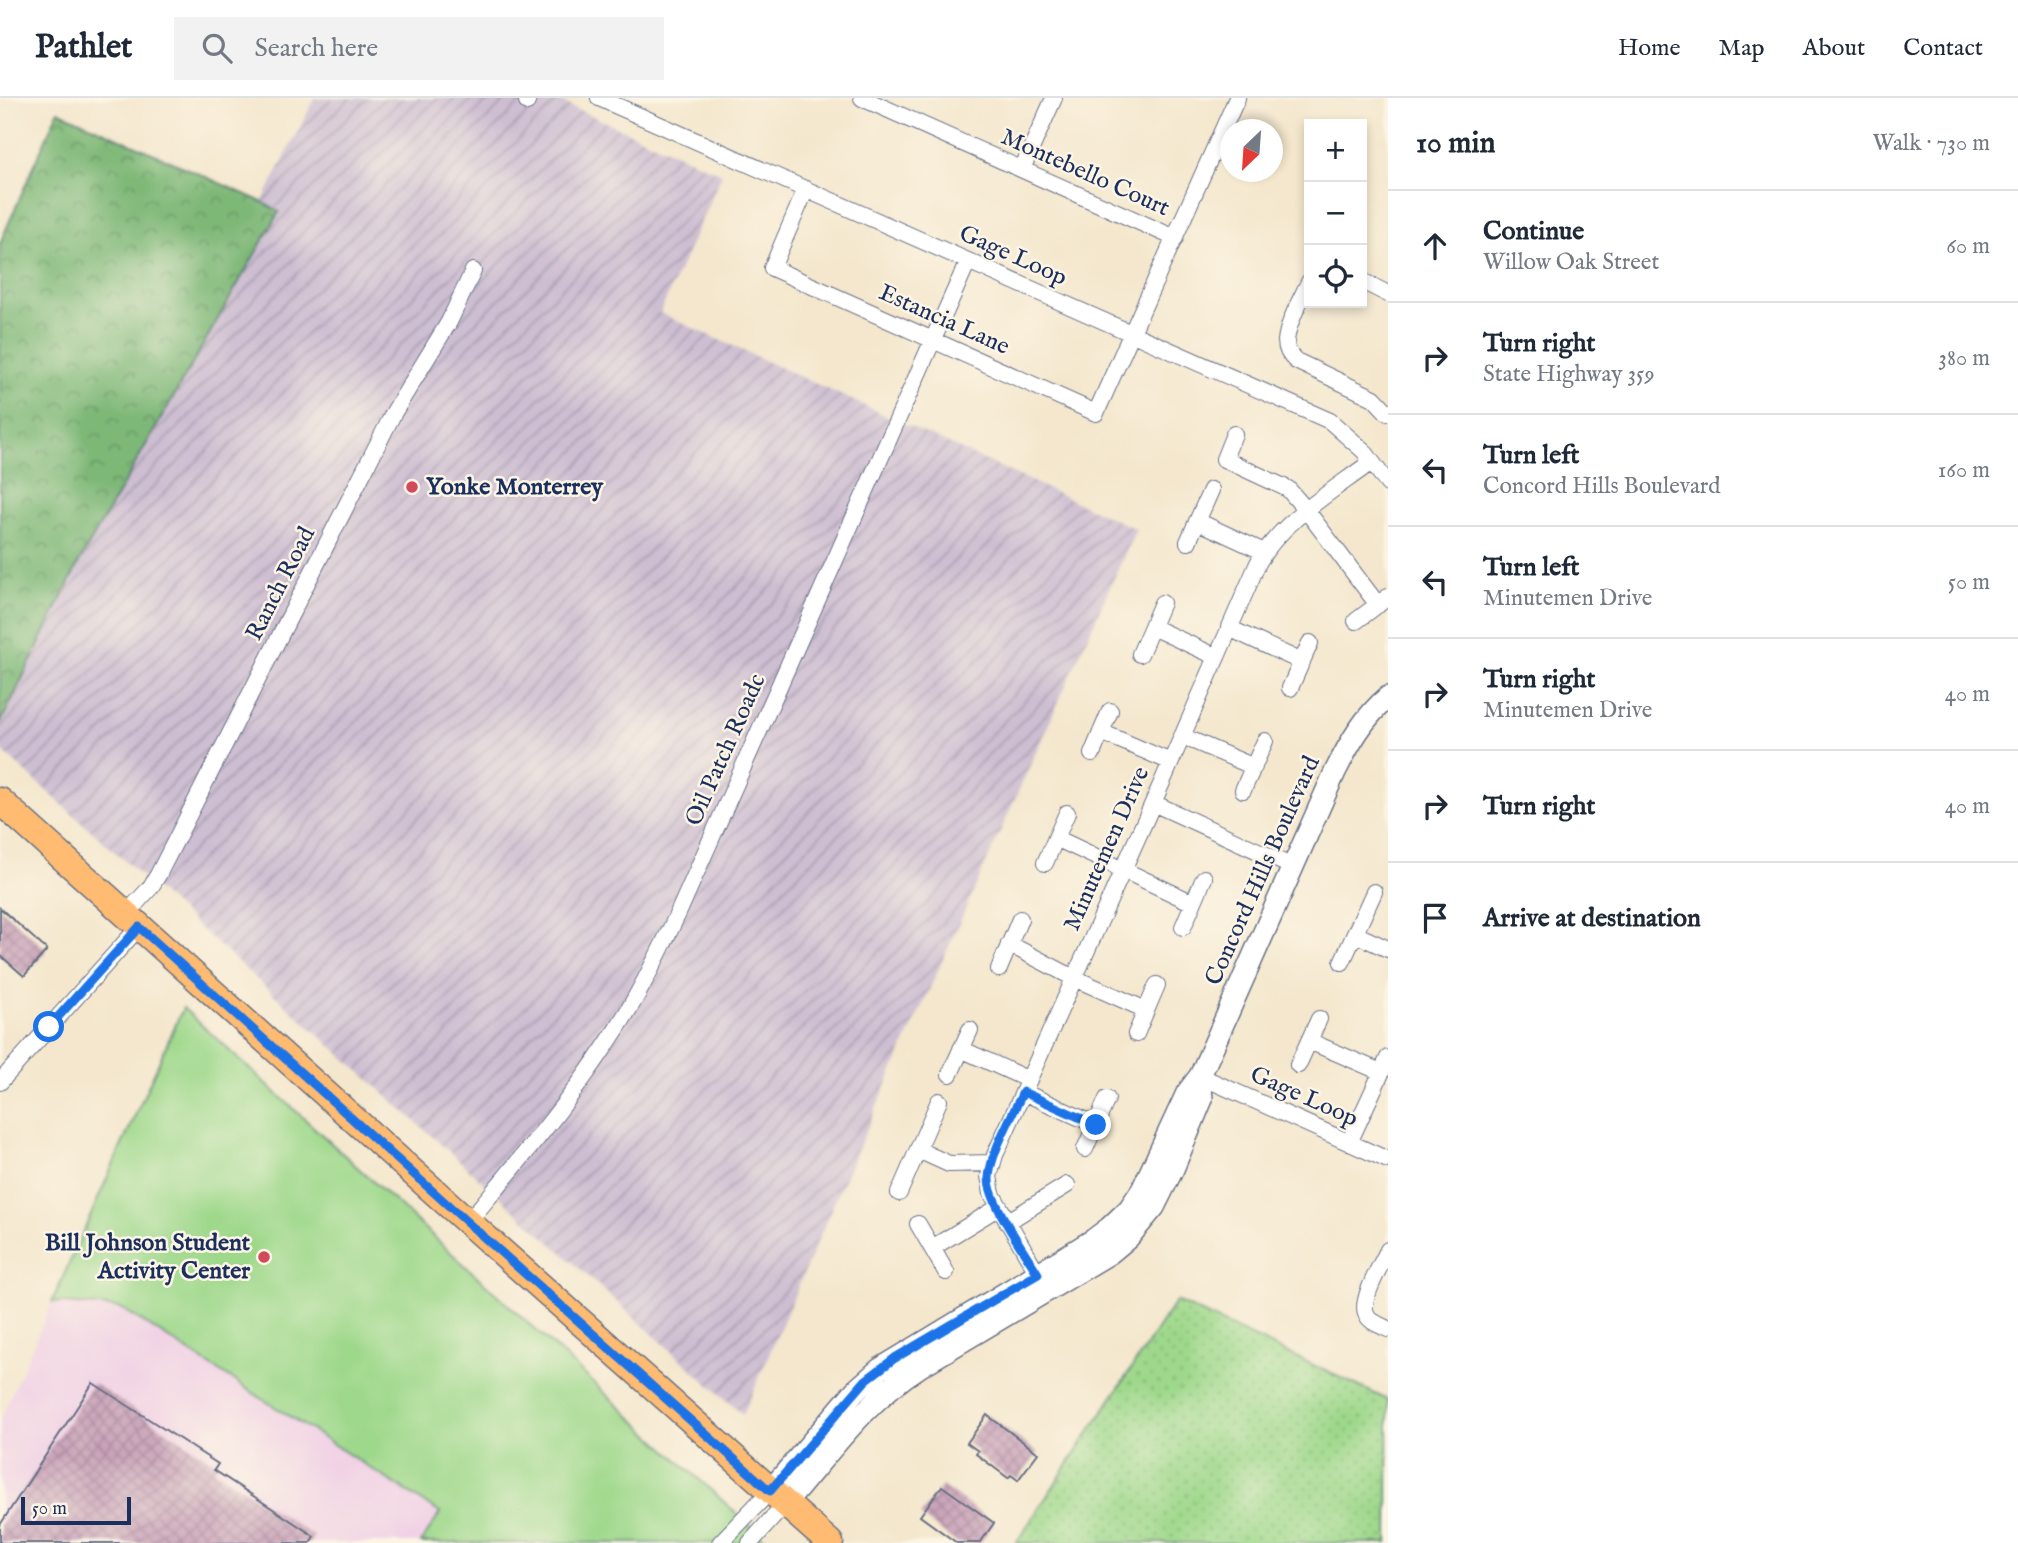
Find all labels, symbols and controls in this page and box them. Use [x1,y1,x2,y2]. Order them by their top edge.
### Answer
search box [174,17,664,80]
text: Pathlet [35,27,132,69]
icon: search [198,29,236,67]
text: Search here [254,32,378,65]
text: Home [1618,33,1681,64]
text: Map [1719,33,1765,64]
text: About [1803,33,1865,64]
text: Contact [1903,33,1983,64]
north arrow [1220,119,1283,182]
map controls [1304,119,1367,308]
button: + [1304,119,1367,182]
street label: Montebello Court [996,122,1174,224]
text: 10 min [1416,125,1496,163]
text: Walk · 730 m [1872,129,1990,158]
button: − [1304,182,1367,245]
text: Continue [1483,215,1584,248]
street label: Gage Loop [954,218,1072,294]
icon: ahead [1416,227,1454,265]
text: 60 m [1946,232,1990,261]
button: locate [1304,245,1367,308]
text: Willow Oak Street [1483,248,1659,277]
street label: Estancia Lane [874,277,1014,363]
text: Turn right [1483,327,1596,360]
icon: right [1416,339,1454,377]
text: 380 m [1938,344,1990,373]
text: State Highway 359 [1483,360,1654,389]
text: Turn left [1483,439,1580,472]
icon: left [1416,451,1454,489]
text: 160 m [1938,456,1990,485]
place label: Yonke Monterrey [426,472,604,503]
text: Concord Hills Boulevard [1483,472,1721,501]
marker: Yonke Monterrey [404,479,420,495]
street label: Ranch Road [239,522,323,646]
text: Turn left [1483,551,1580,584]
icon: left [1416,563,1454,601]
text: 50 m [1948,568,1990,597]
text: Minutemen Drive [1483,584,1652,613]
text: Turn right [1483,663,1596,696]
street label: Oil Patch Roadc [679,669,773,831]
icon: right [1416,675,1454,713]
text: 40 m [1945,680,1990,709]
text: Minutemen Drive [1483,696,1652,725]
street label: Concord Hills Boulevard [1198,751,1328,991]
street label: Minutemen Drive [1057,762,1157,936]
icon: right [1416,787,1454,825]
text: Turn right [1483,790,1596,823]
text: 40 m [1945,792,1990,821]
icon: arrive [1416,899,1454,937]
text: Arrive at destination [1483,902,1701,935]
route start [33,1011,64,1042]
street label: Gage Loop [1245,1059,1363,1135]
route end [1080,1109,1111,1140]
place label: Bill Johnson Student Activity Center [45,1228,251,1287]
marker: Bill Johnson Student Activity Center [256,1249,272,1265]
scale bar [21,1494,131,1526]
text: 50 m [32,1497,67,1521]

